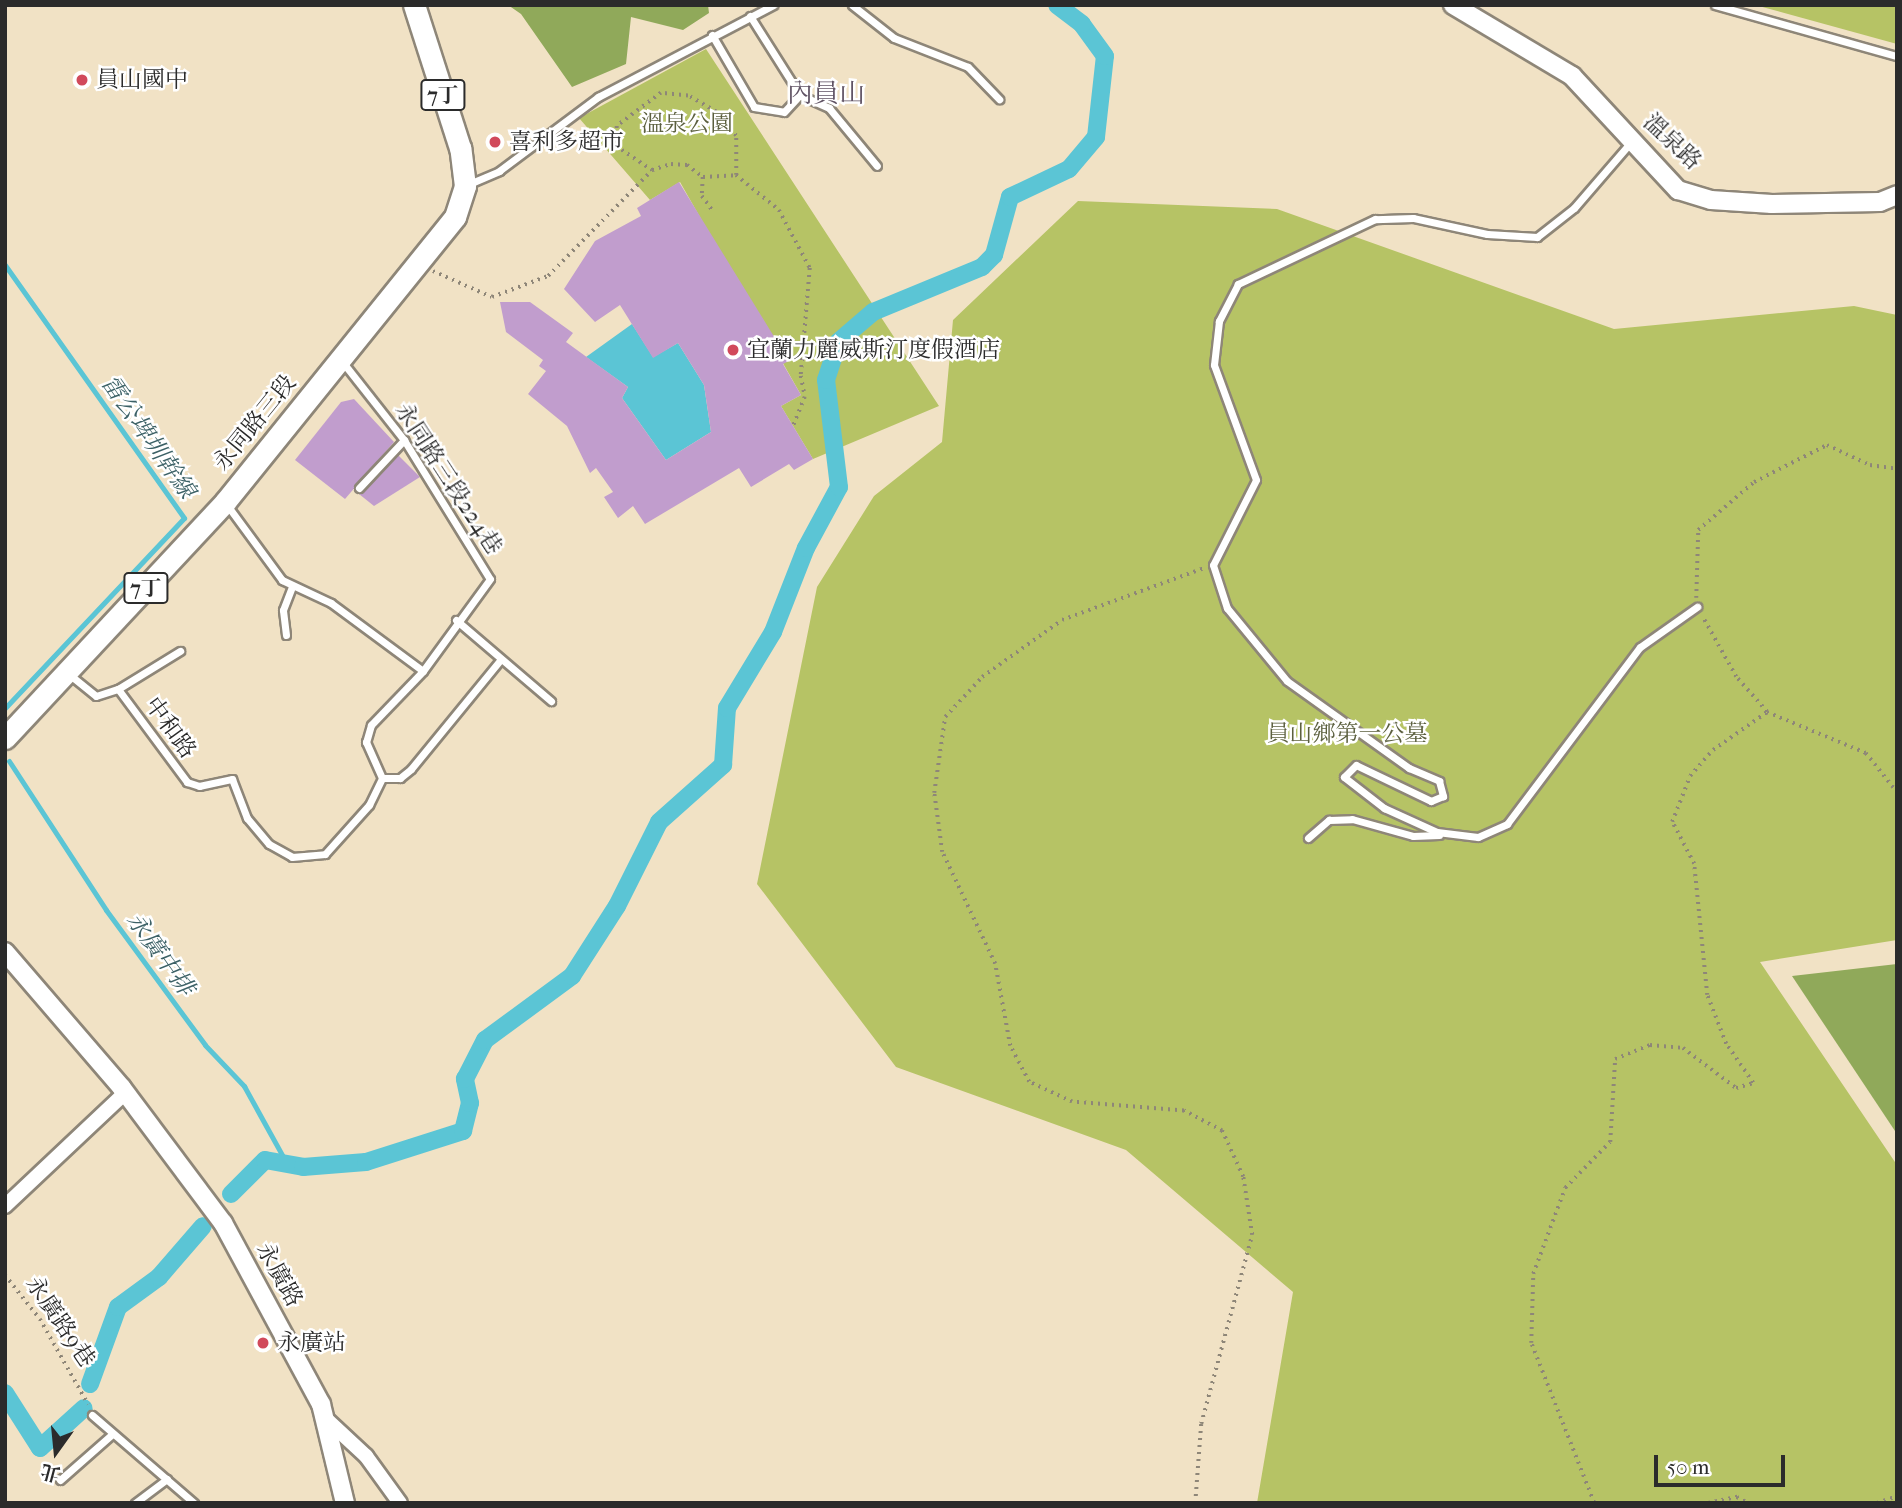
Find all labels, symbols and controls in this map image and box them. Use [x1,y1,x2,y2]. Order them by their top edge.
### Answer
place label: 員山國中 [96,66,188,94]
marker: 員山國中 [74,72,90,88]
road number: 7丁 [420,78,466,112]
district label: 內員山 [787,78,865,110]
street label: 溫泉路 [1637,108,1707,176]
park label: 溫泉公園 [641,110,733,138]
place label: 喜利多超市 [509,128,624,156]
marker: 喜利多超市 [487,134,503,150]
place label: 宜蘭力麗威斯汀度假酒店 [747,336,1000,364]
marker: 宜蘭力麗威斯汀度假酒店 [725,342,741,358]
water label: 雷公埤圳幹線 [95,370,201,504]
street label: 永同路三段 [208,370,302,476]
street label: 永同路三段224巷 [389,398,507,560]
road number: 7丁 [123,570,169,606]
street label: 中和路 [139,692,201,764]
park label: 員山鄉第一公墓 [1267,720,1427,748]
water label: 永廣中排 [120,907,200,1001]
street label: 永廣路 [250,1238,308,1312]
street label: 永廣路9巷 [19,1271,101,1373]
place label: 永廣站 [277,1329,346,1357]
marker: 永廣站 [255,1335,271,1351]
north arrow [21,1417,91,1487]
scale bar [1657,1442,1788,1486]
text: 50 m [1667,1455,1710,1479]
text: 北 [39,1459,63,1485]

